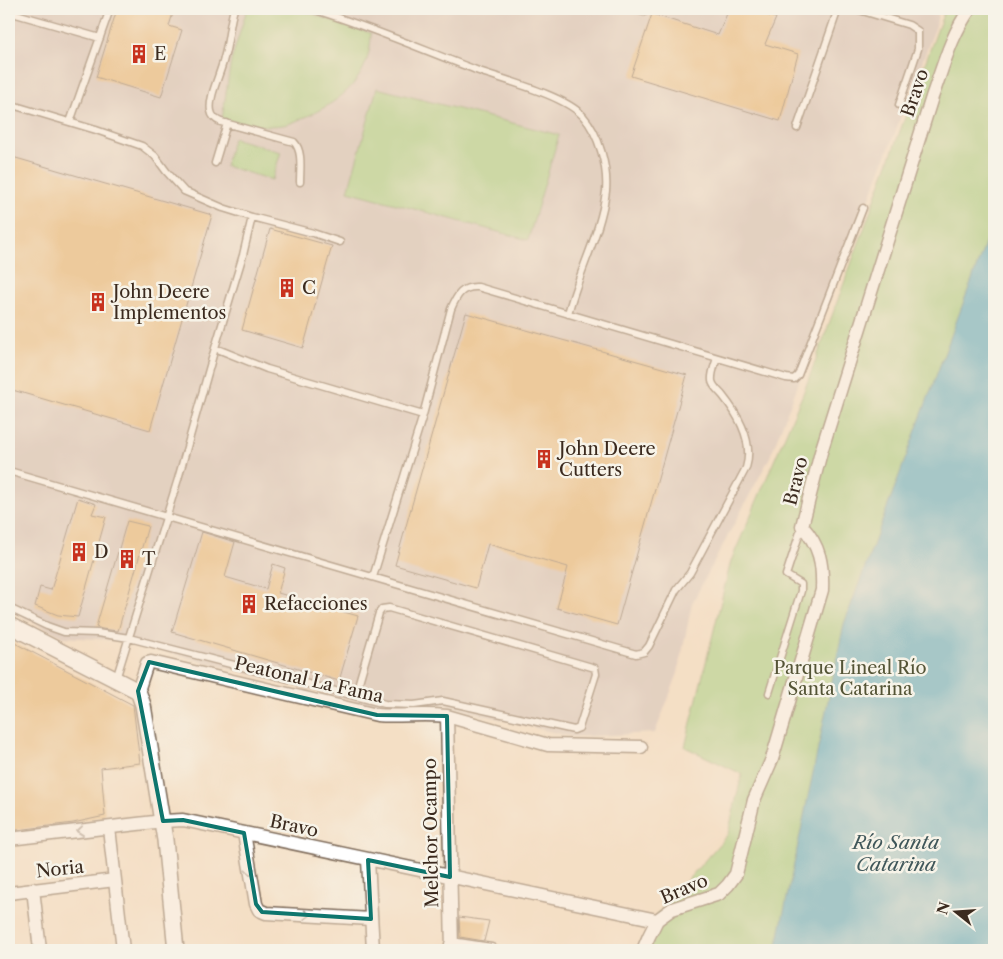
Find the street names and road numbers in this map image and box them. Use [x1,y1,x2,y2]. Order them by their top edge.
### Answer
street label: Bravo [897,66,933,120]
street label: Bravo [779,454,813,508]
street label: Peatonal La Fama [232,652,386,708]
street label: Melchor Ocampo [419,758,443,908]
street label: Bravo [268,810,320,842]
street label: Noria [35,855,86,882]
street label: Bravo [657,869,711,909]

